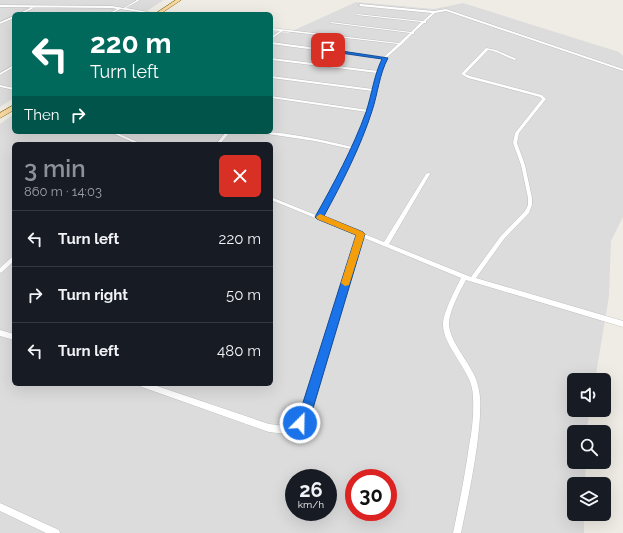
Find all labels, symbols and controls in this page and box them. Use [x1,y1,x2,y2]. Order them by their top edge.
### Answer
text: 220 m [90,27,172,60]
icon: left [24,28,76,80]
pin [311,33,345,67]
icon: arrive [317,39,339,61]
text: Turn left [90,61,159,82]
icon: right [67,104,89,126]
text: Then [24,106,59,124]
text: 3 min [24,154,86,183]
button: close [219,155,261,197]
text: 860 m · 14:03 [24,184,102,199]
icon: left [24,228,46,250]
text: Turn left [58,230,119,248]
text: 220 m [219,230,261,248]
icon: right [24,284,46,306]
text: Turn right [58,286,128,304]
text: 50 m [226,286,261,304]
icon: left [24,340,46,362]
text: Turn left [58,342,119,360]
text: 480 m [217,342,261,360]
map controls [567,373,611,521]
button: sound [567,373,611,417]
position arrow [279,402,321,444]
button: search [567,425,611,469]
speed limit sign: 30 [345,469,397,521]
button: layers [567,477,611,521]
text: 26 [299,478,323,502]
text: km/h [298,499,324,510]

